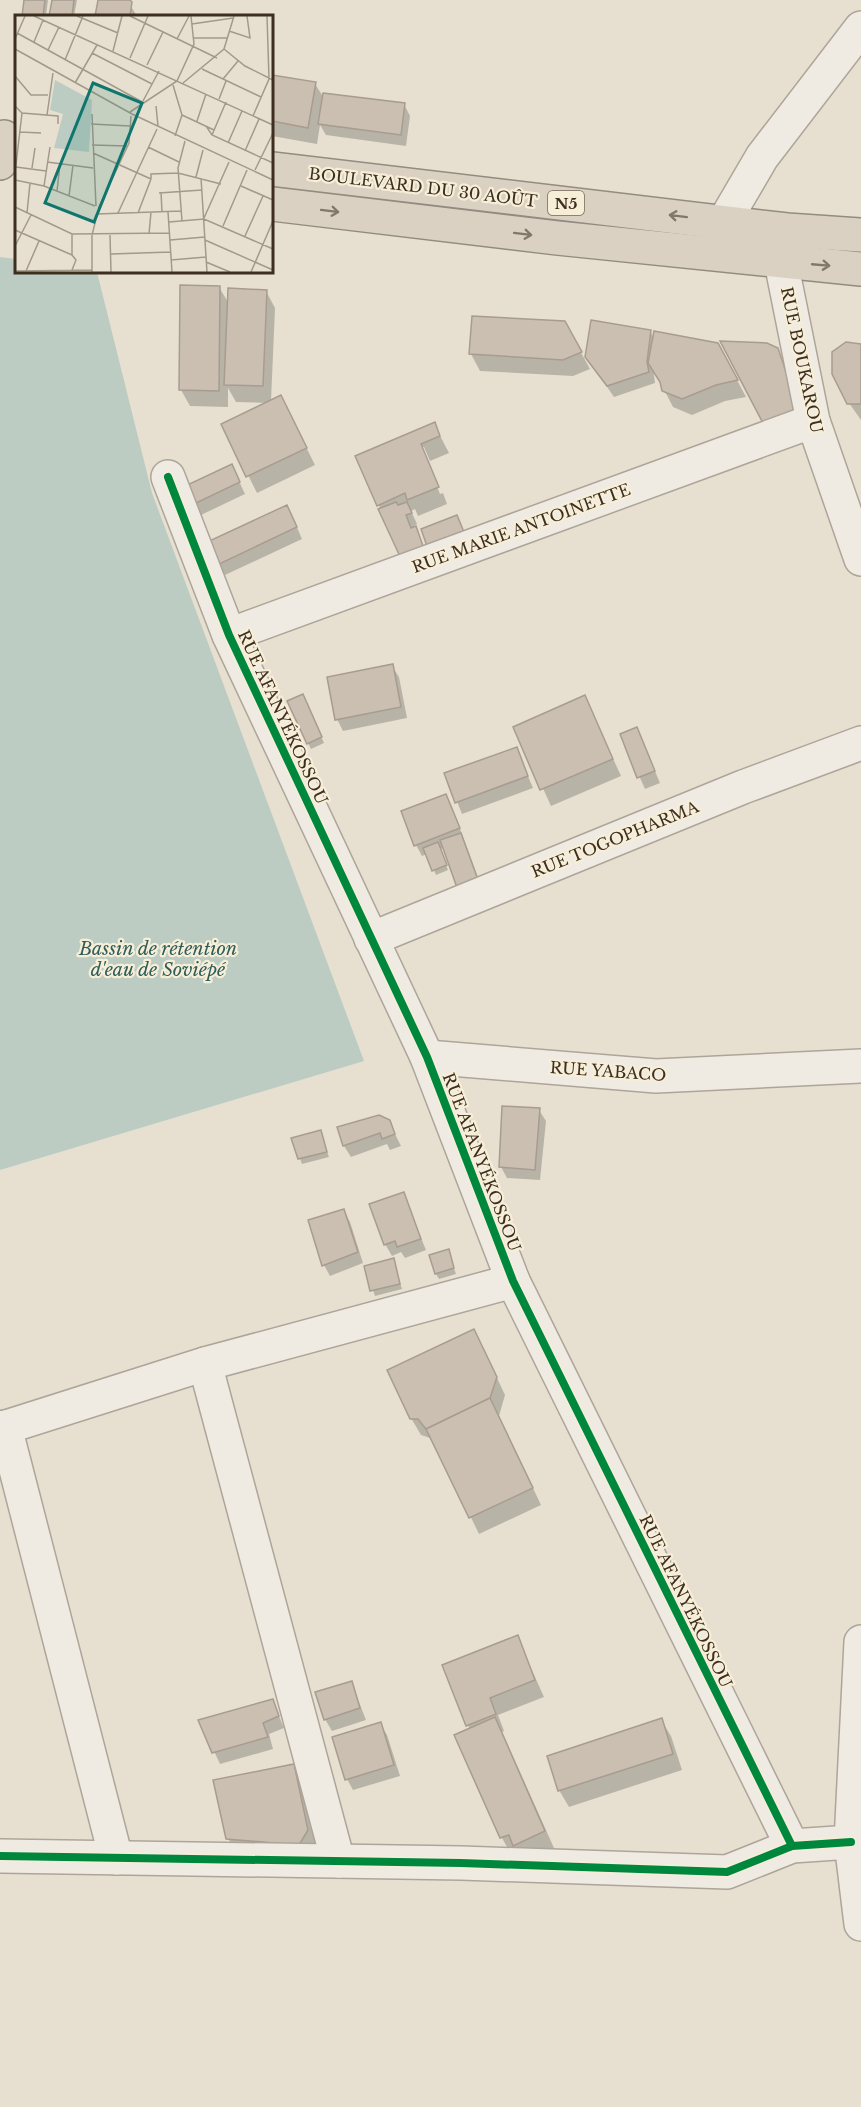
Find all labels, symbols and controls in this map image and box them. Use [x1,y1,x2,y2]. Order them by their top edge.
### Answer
inset map [15,15,273,273]
street label: BOULEVARD DU 30 AOÛT [307,162,539,211]
road number: N5 [548,191,584,215]
one-way arrow [319,205,339,216]
one-way arrow [668,210,688,221]
one-way arrow [513,229,533,240]
one-way arrow [811,260,831,271]
street label: RUE BOUKAROU [777,285,827,435]
street label: RUE MARIE ANTOINETTE [409,479,633,577]
street label: RUE AFANYÉKOSSOU [234,627,332,808]
street label: RUE TOGOPHARMA [528,796,702,882]
water label: Bassin de rétention d'eau de Soviépé [78,938,237,981]
street label: RUE YABACO [549,1057,667,1085]
street label: RUE AFANYÉKOSSOU [439,1070,525,1254]
street label: RUE AFANYÉKOSSOU [635,1511,737,1691]

